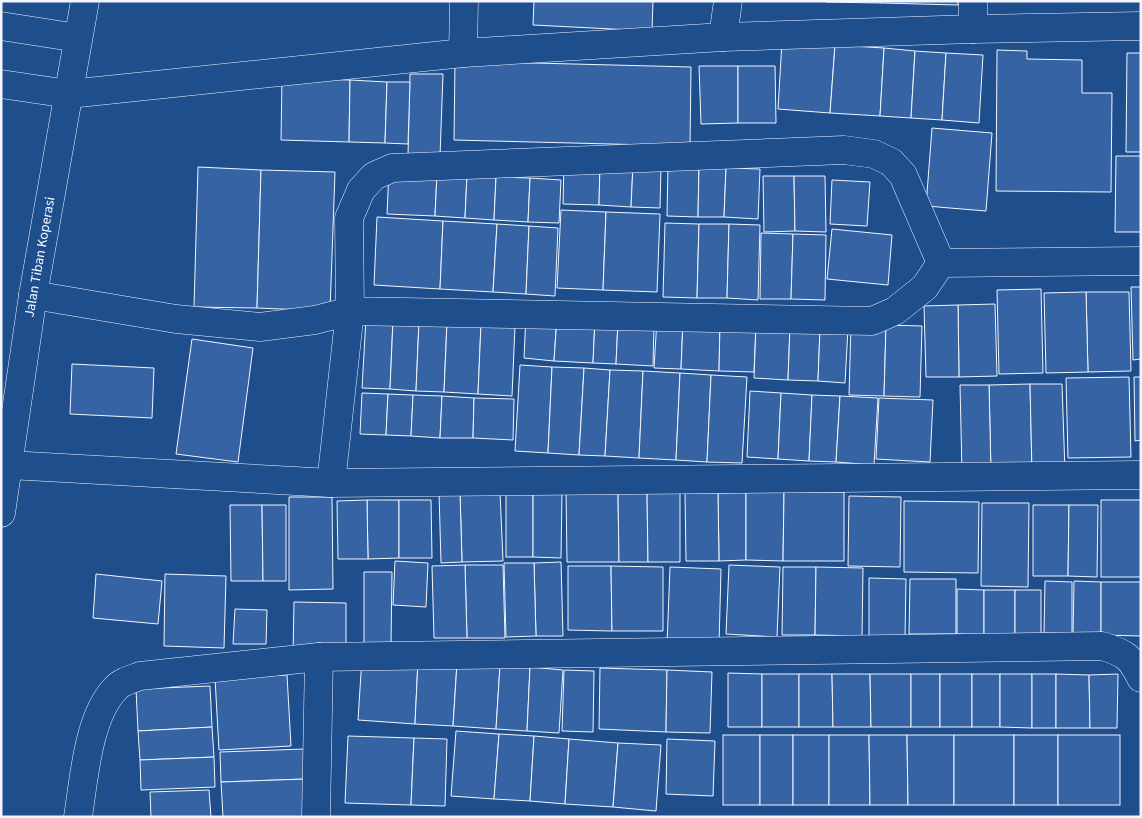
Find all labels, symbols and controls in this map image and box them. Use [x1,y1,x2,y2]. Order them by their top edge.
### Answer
street label: Jalan Tiban Koperasi [20,195,60,319]

